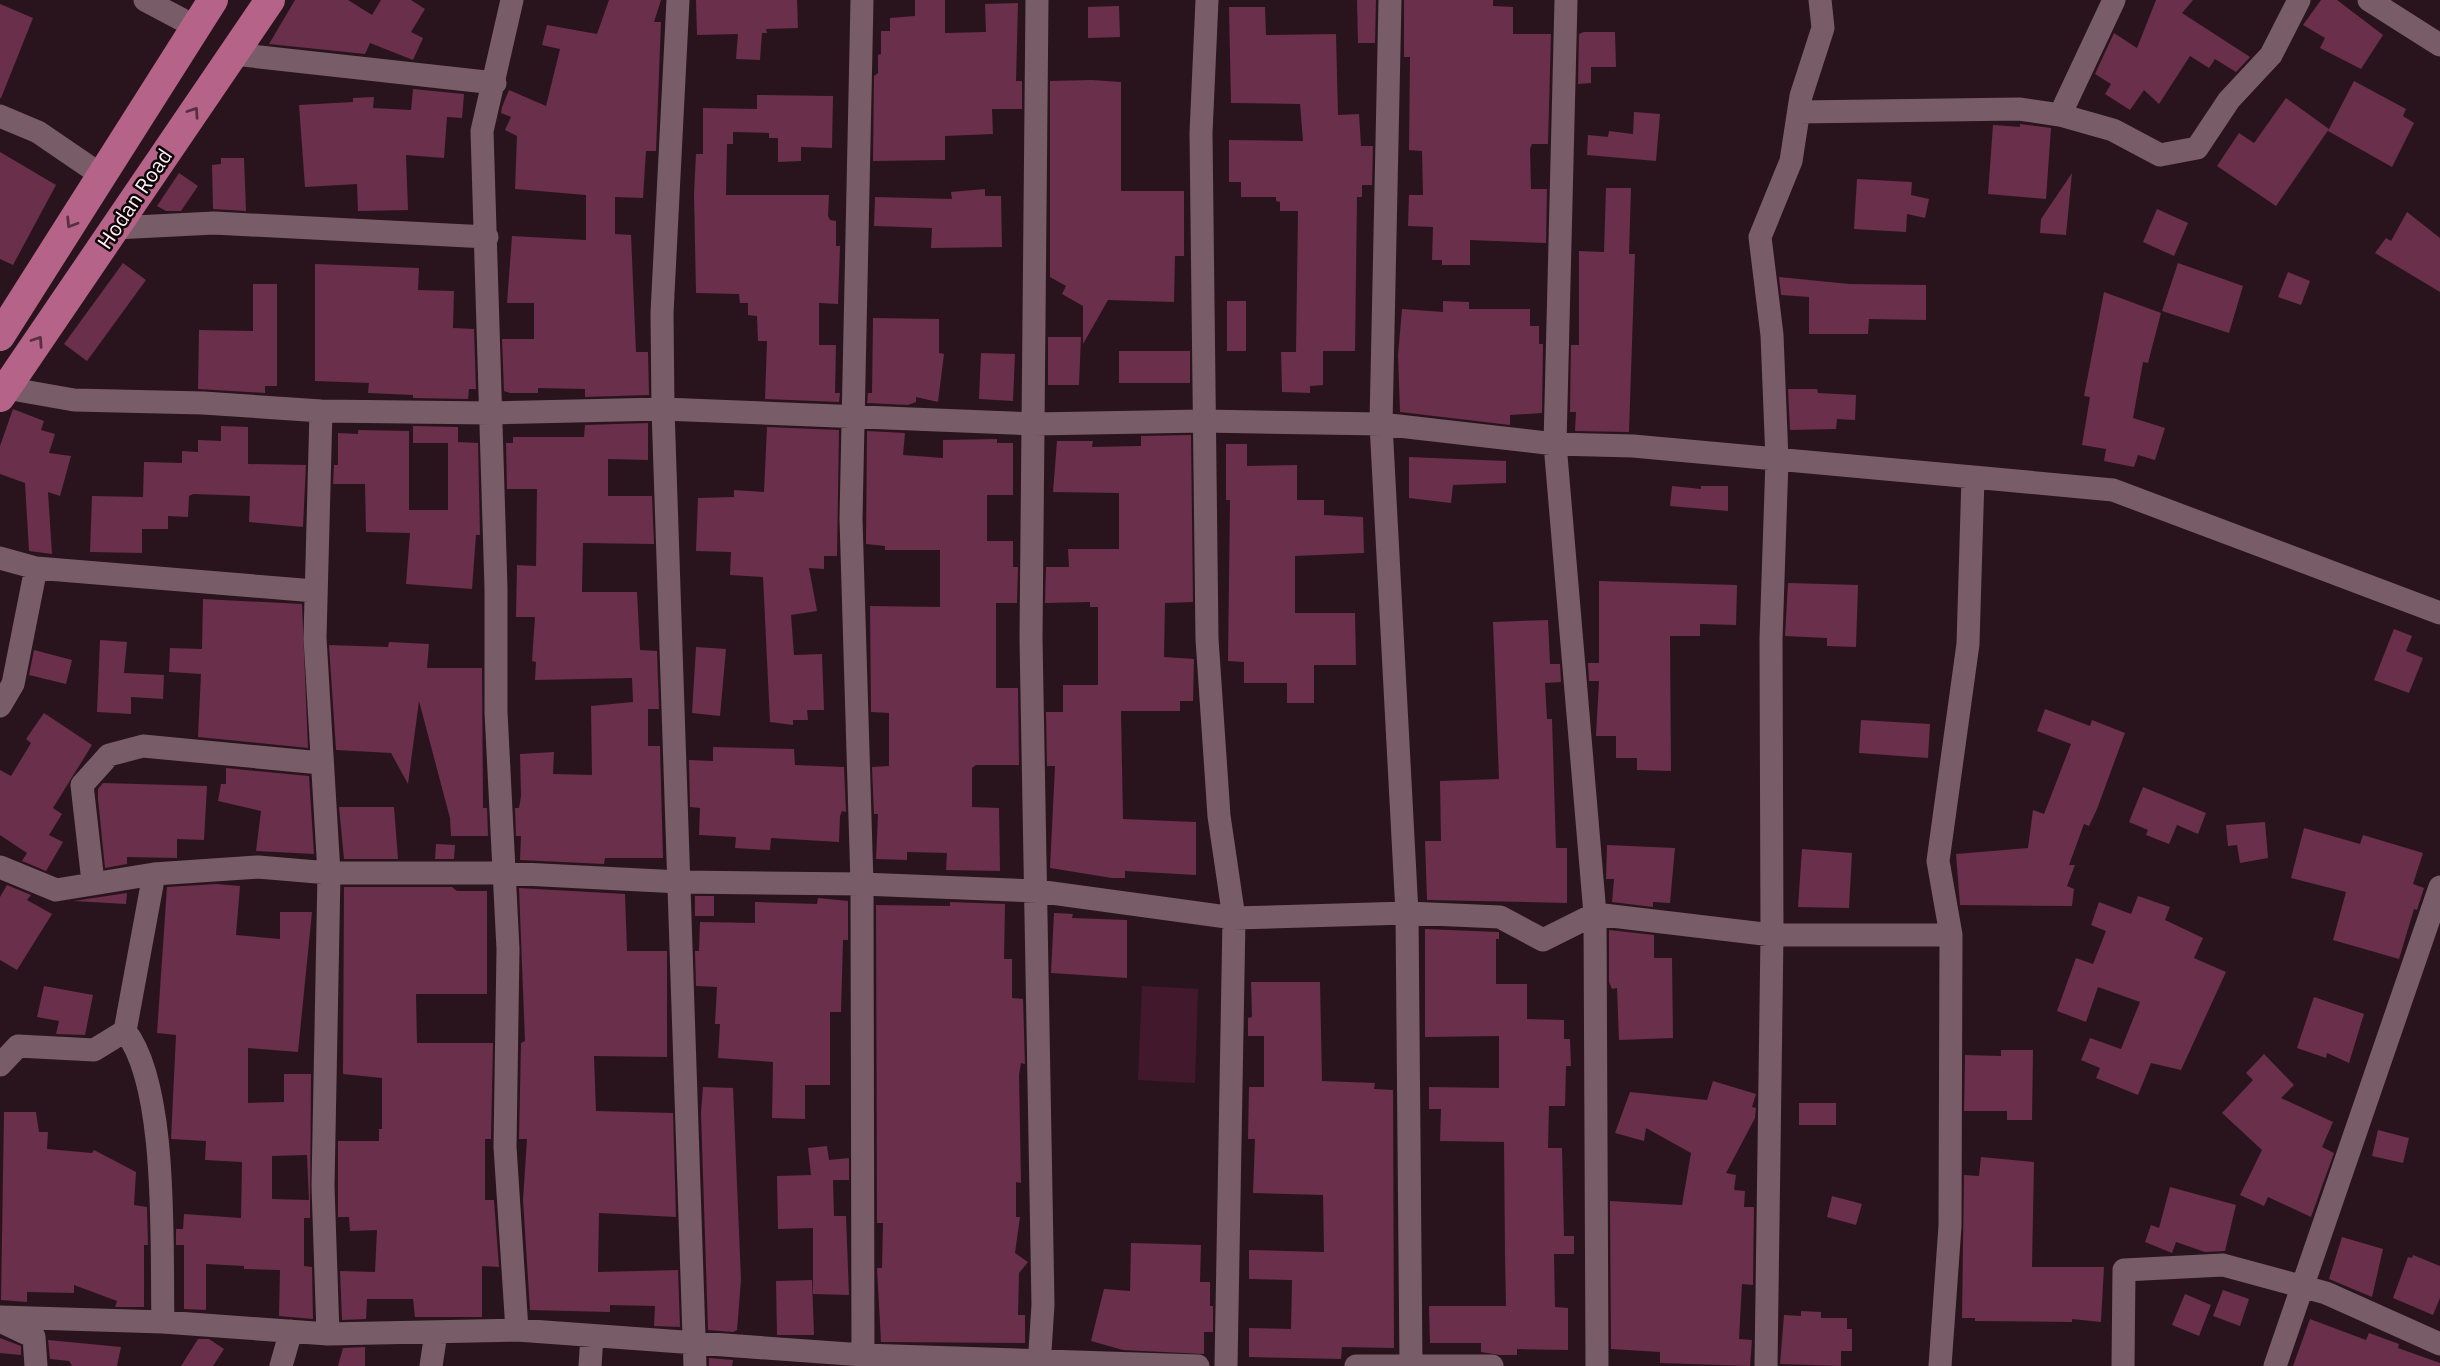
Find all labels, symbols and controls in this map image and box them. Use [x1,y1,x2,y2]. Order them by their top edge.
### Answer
one-way arrow [186,107,198,120]
street label: Hodan Road [90,143,178,254]
one-way arrow [67,215,80,228]
one-way arrow [30,336,42,349]

